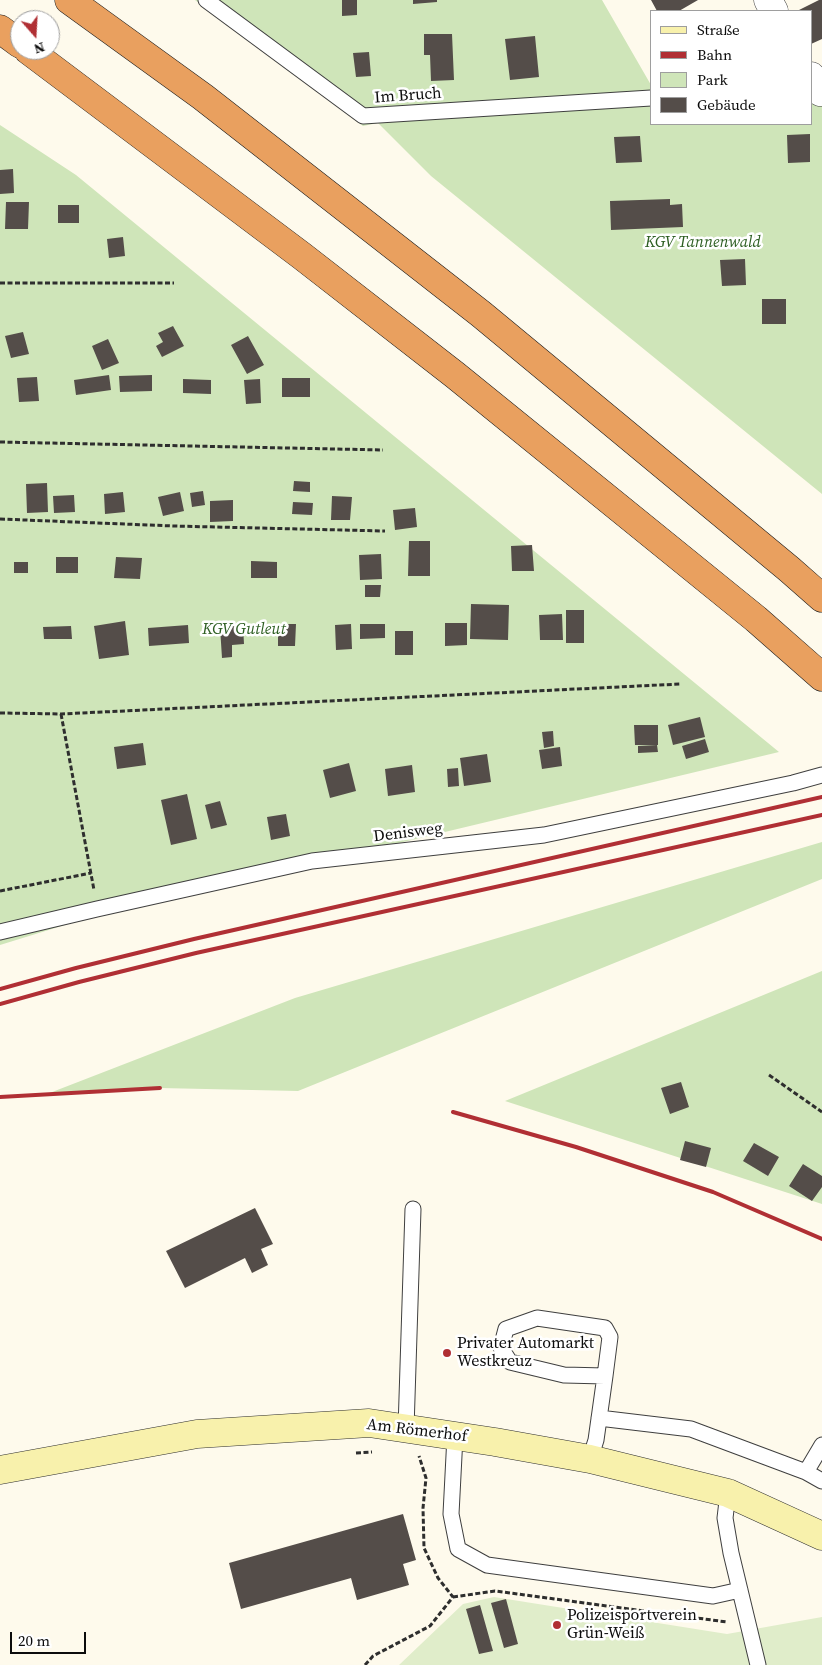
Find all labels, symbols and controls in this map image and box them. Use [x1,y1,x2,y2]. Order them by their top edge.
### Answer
north arrow [10,10,60,60]
legend [650,10,812,125]
text: Straße [697,19,740,40]
text: N [31,37,48,59]
text: Bahn [697,44,732,65]
text: Park [697,69,728,90]
street label: Im Bruch [374,84,442,108]
text: Gebäude [697,94,756,115]
park label: KGV Tannenwald [645,233,761,253]
park label: KGV Gutleut [202,620,286,640]
street label: Denisweg [372,819,444,847]
place label: Privater Automarkt Westkreuz [457,1334,594,1372]
marker: Privater Automarkt Westkreuz [441,1347,453,1359]
street label: Am Römerhof [366,1415,468,1447]
place label: Polizeisportverein Grün-Weiß [567,1606,697,1644]
marker: Polizeisportverein Grün-Weiß [551,1619,563,1631]
scale bar [12,1622,89,1654]
text: 20 m [18,1630,50,1651]

